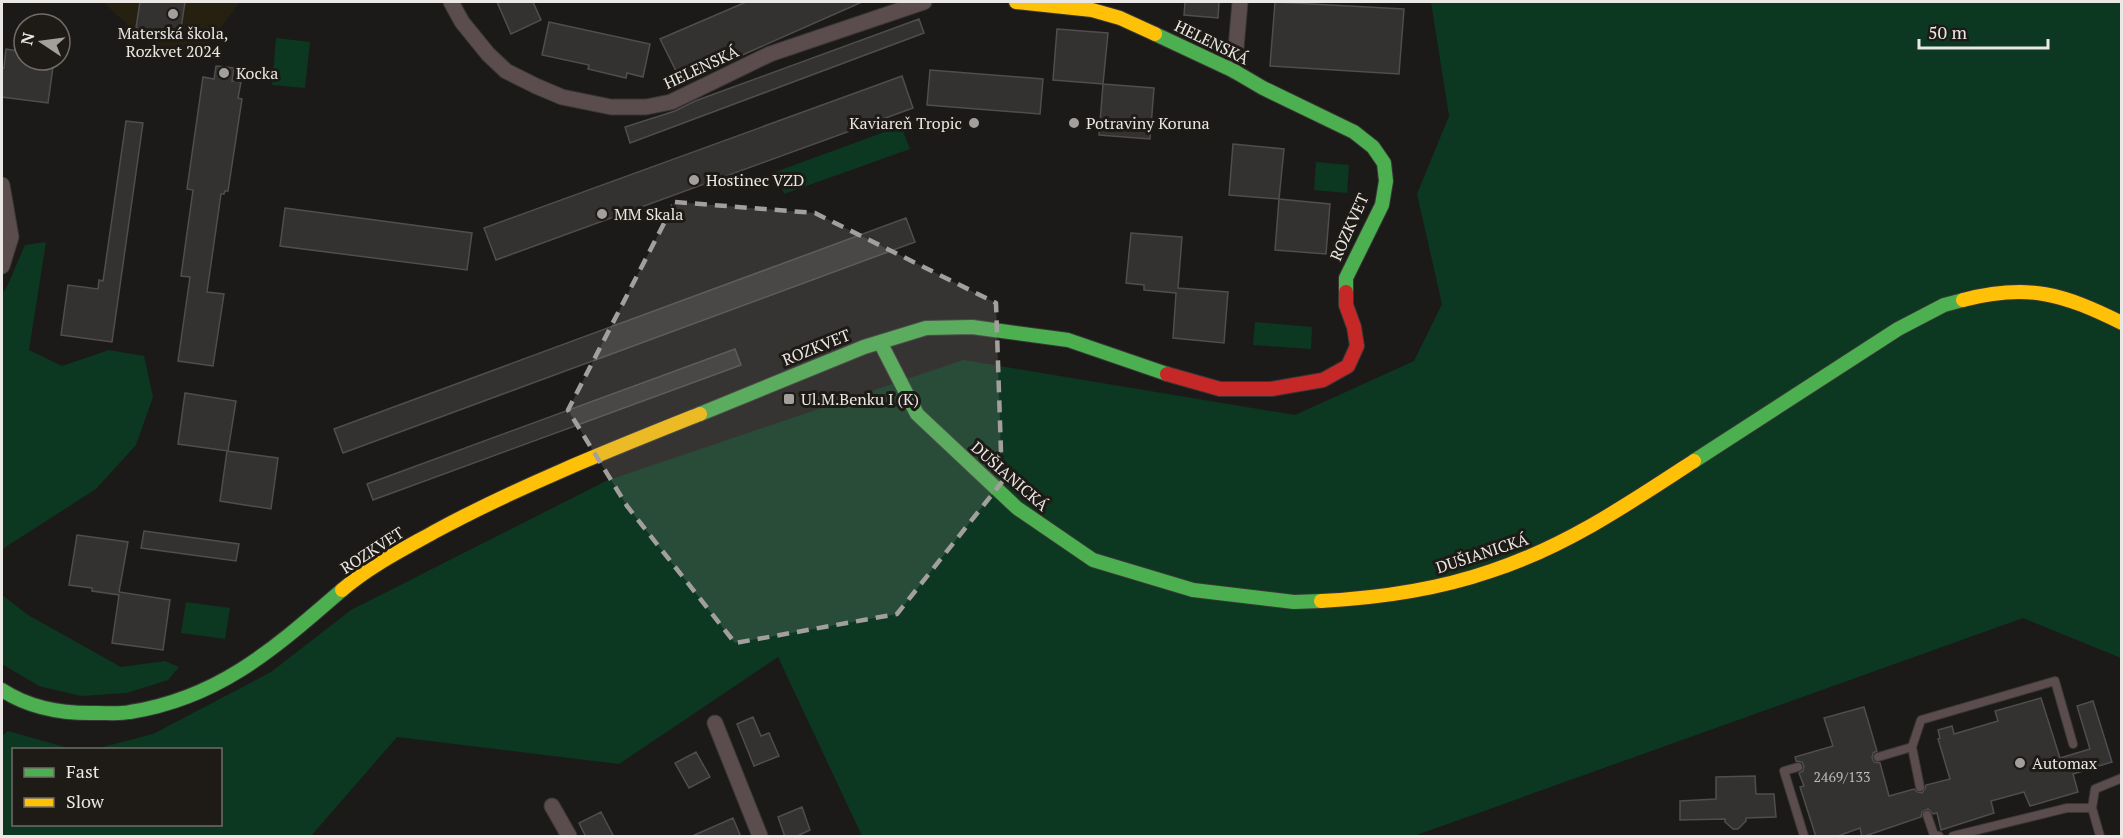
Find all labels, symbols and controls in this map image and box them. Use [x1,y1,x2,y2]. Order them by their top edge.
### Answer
marker: Materská škola, Rozkvet 2024 [166,7,180,21]
north arrow [12,12,72,72]
scale bar [1919,12,2048,50]
street label: HELENSKÁ [1171,15,1253,70]
text: 50 m [1928,20,1968,44]
place label: Materská škola, Rozkvet 2024 [118,22,228,62]
text: N [15,30,39,47]
street label: HELENSKÁ [660,40,742,94]
place label: Kocka [236,62,278,84]
marker: Kocka [217,66,231,80]
place label: Kaviareň Tropic [849,112,962,134]
place label: Potraviny Koruna [1086,112,1210,134]
marker: Kaviareň Tropic [967,116,981,130]
marker: Potraviny Koruna [1067,116,1081,130]
place label: Hostinec VZD [706,169,804,191]
marker: Hostinec VZD [687,173,701,187]
street label: ROZKVET [1324,190,1374,264]
place label: MM Skala [614,203,683,225]
marker: MM Skala [595,207,609,221]
street label: ROZKVET [779,323,853,371]
place label: Ul.M.Benku I (K) [801,388,919,410]
marker: Ul.M.Benku I (K) [782,392,796,406]
street label: DUŠIANICKÁ [967,436,1053,516]
street label: ROZKVET [336,521,408,579]
street label: DUŠIANICKÁ [1433,528,1531,578]
legend [12,748,222,826]
place label: Automax [2032,752,2098,774]
marker: Automax [2013,756,2027,770]
text: Fast [66,759,100,783]
house number: 2469/133 [1813,767,1871,786]
text: Slow [66,789,105,813]

